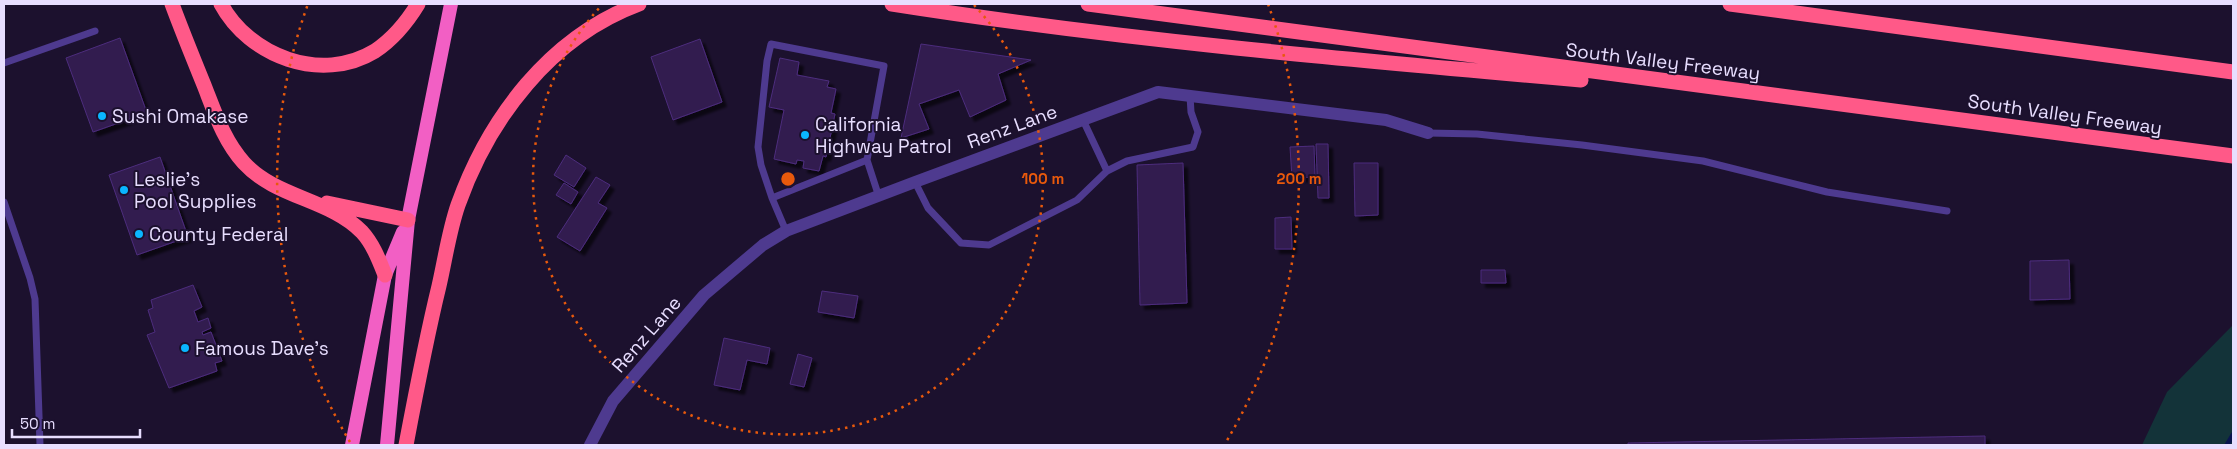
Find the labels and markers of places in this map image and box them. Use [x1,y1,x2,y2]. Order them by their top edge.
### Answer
place label: Sushi Omakase [112,104,249,129]
marker: Sushi Omakase [96,110,108,122]
place label: California Highway Patrol [815,112,952,159]
marker: California Highway Patrol [799,129,811,141]
place label: Leslie's Pool Supplies [134,167,256,214]
centre of rings [779,170,797,188]
marker: Leslie's Pool Supplies [118,184,130,196]
place label: County Federal [149,222,289,247]
marker: County Federal [133,228,145,240]
place label: Famous Dave's [195,336,329,361]
marker: Famous Dave's [179,342,191,354]

